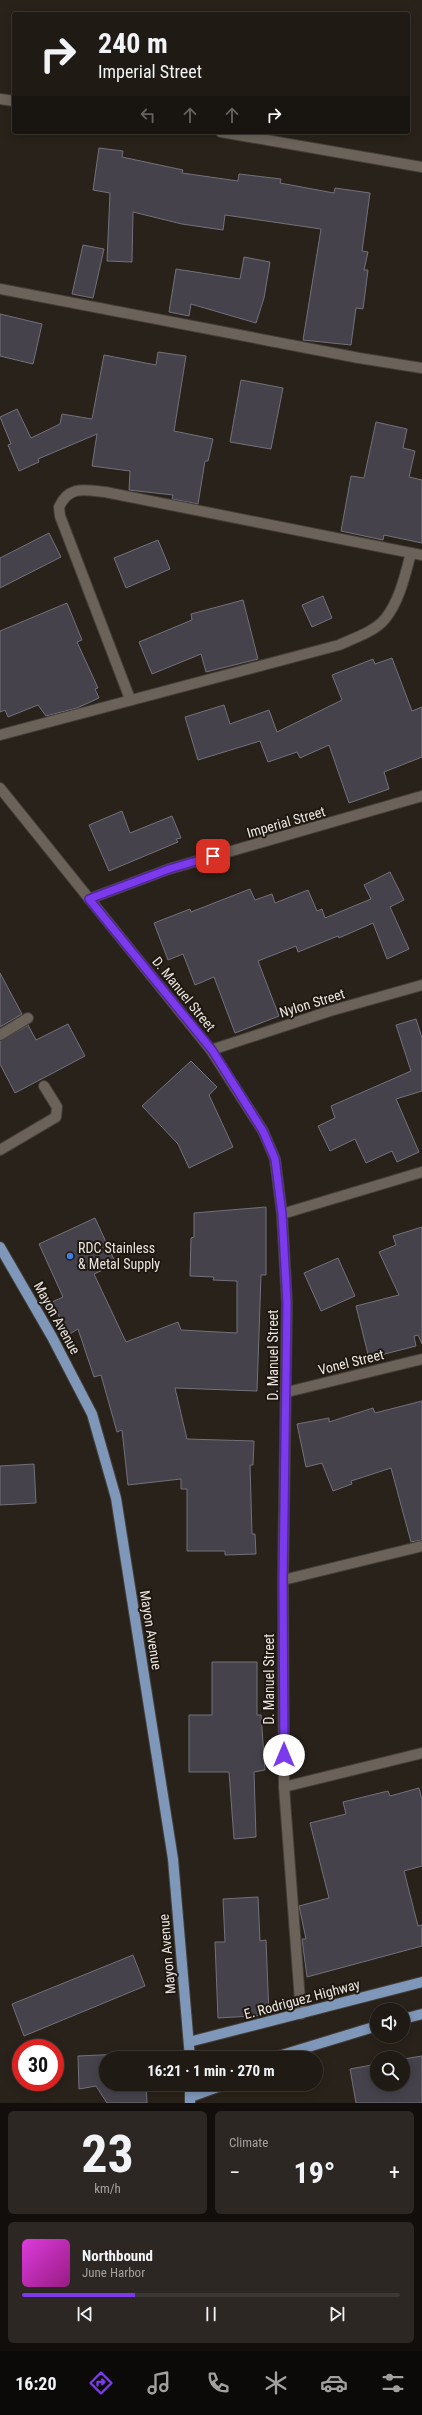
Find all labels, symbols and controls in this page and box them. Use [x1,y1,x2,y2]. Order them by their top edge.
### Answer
text: 240 m [98,27,168,60]
icon: right [32,28,84,80]
text: Imperial Street [98,61,202,82]
icon: left [137,104,159,126]
icon: ahead [179,104,201,126]
icon: ahead [221,104,243,126]
icon: right [263,104,285,126]
street label: Imperial Street [245,803,327,841]
pin [196,839,230,873]
icon: arrive [202,845,224,867]
street label: D. Manuel Street [149,954,219,1034]
street label: Nylon Street [277,985,347,1021]
place label: RDC Stainless & Metal Supply [78,1240,160,1272]
marker: RDC Stainless & Metal Supply [65,1251,75,1261]
street label: Mayon Avenue [31,1279,84,1357]
street label: D. Manuel Street [265,1310,281,1400]
street label: Vonel Street [316,1346,386,1378]
street label: Mayon Avenue [137,1589,165,1671]
street label: D. Manuel Street [261,1634,277,1724]
position arrow [263,1734,305,1776]
street label: Mayon Avenue [155,1913,178,1995]
street label: E. Rodriguez Highway [242,1976,362,2022]
map controls [370,2003,410,2091]
button: sound [370,2003,410,2043]
speed limit sign: 30 [12,2039,64,2091]
button: search [370,2051,410,2091]
text: 16:21 · 1 min · 270 m [147,2062,275,2080]
text: 23 [81,2124,134,2185]
text: Climate [229,2135,268,2150]
text: 19° [294,2155,336,2190]
text: − [229,2160,240,2185]
text: + [389,2160,400,2185]
text: km/h [94,2181,121,2196]
text: Northbound [82,2247,153,2265]
text: June Harbor [82,2265,145,2280]
icon: previous [74,2303,96,2325]
icon: pause [200,2303,222,2325]
icon: next [326,2303,348,2325]
icon: directions [87,2369,115,2397]
icon: music [145,2369,173,2397]
icon: phone [204,2369,232,2397]
icon: climate [262,2369,290,2397]
icon: car [320,2369,348,2397]
icon: filters [379,2369,407,2397]
text: 16:20 [15,2373,57,2394]

